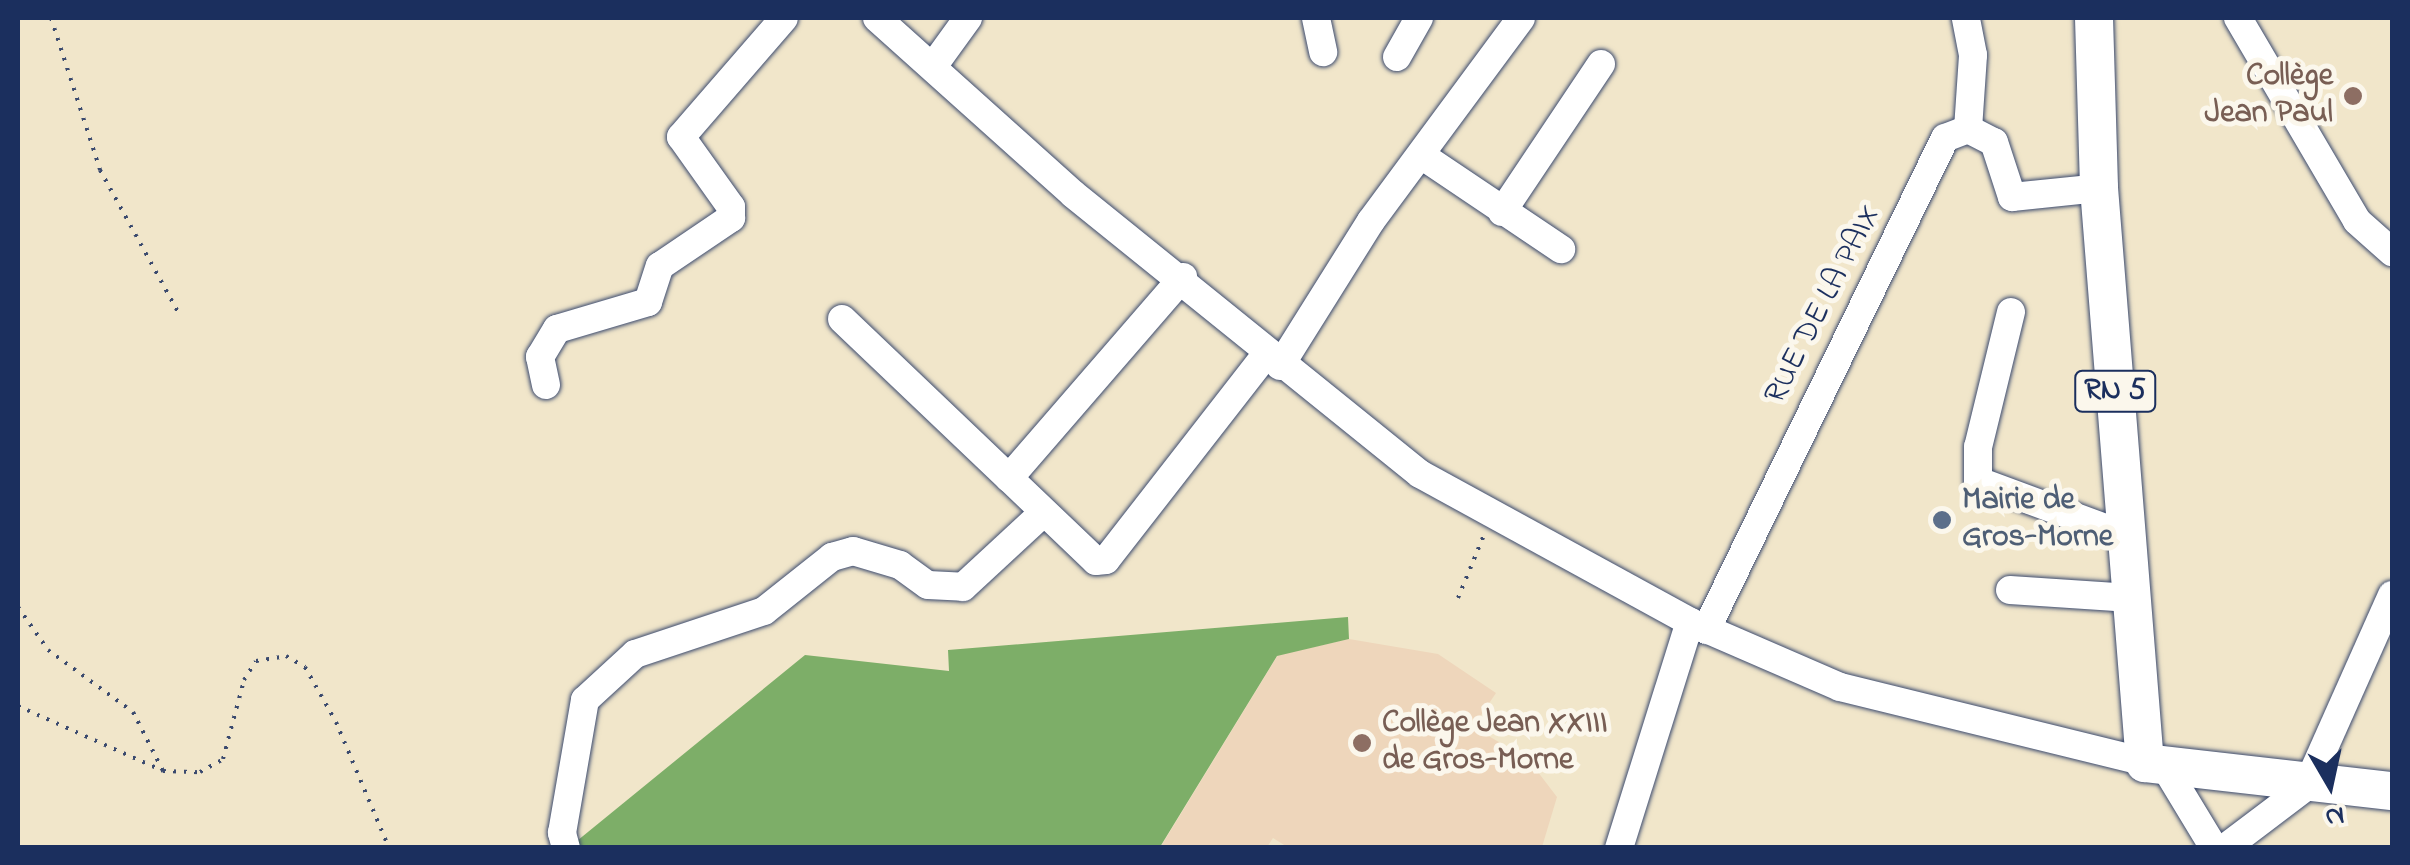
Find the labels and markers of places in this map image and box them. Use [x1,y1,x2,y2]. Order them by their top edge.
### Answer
place label: Collège Jean Paul [2205,59,2333,134]
marker: Collège Jean Paul [2342,85,2364,107]
place label: Mairie de Gros-Morne [1962,483,2113,558]
marker: Mairie de Gros-Morne [1931,509,1953,531]
place label: Collège Jean XXIII de Gros-Morne [1382,706,1608,781]
marker: Collège Jean XXIII de Gros-Morne [1351,732,1373,754]

